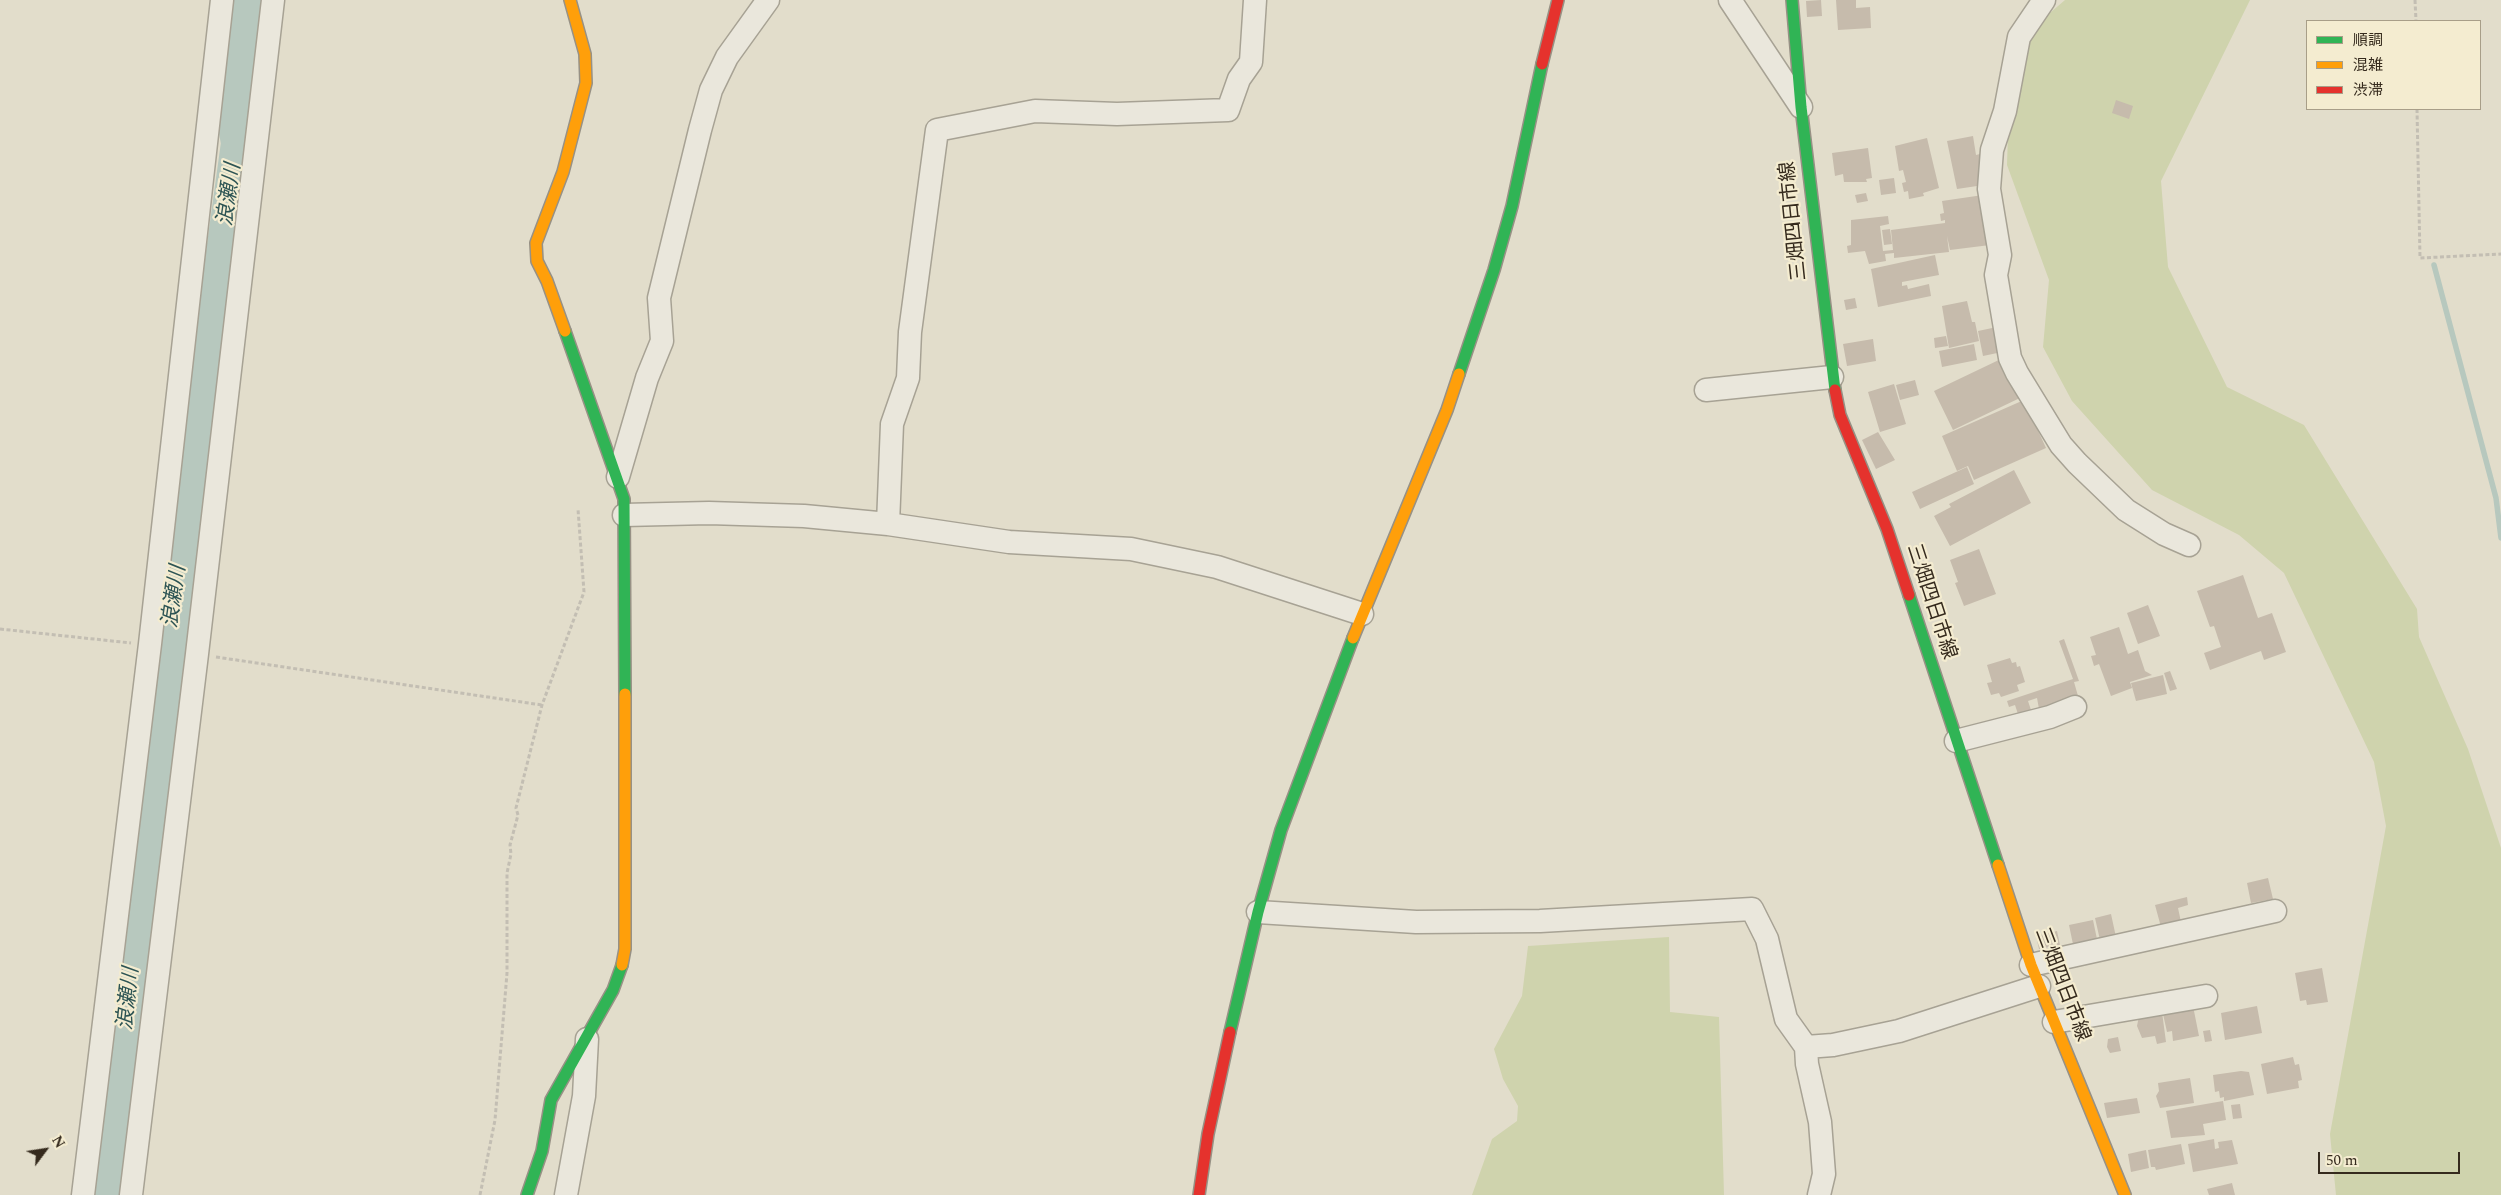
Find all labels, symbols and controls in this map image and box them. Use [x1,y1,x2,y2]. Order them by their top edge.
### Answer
legend [2306,20,2481,110]
text: 順調 [2353,29,2383,52]
text: 混雑 [2353,54,2383,77]
text: 渋滞 [2353,79,2383,102]
street label: 三畑四日市線 [1777,160,1813,282]
water label: 浪瀬川 [214,162,248,228]
street label: 三畑四日市線 [1900,541,1960,663]
water label: 浪瀬川 [159,564,193,630]
street label: 三畑四日市線 [2028,925,2094,1045]
water label: 浪瀬川 [114,966,146,1032]
north arrow [20,1125,70,1175]
text: N [46,1132,70,1152]
scale bar [2321,1142,2464,1174]
text: 50 m [2326,1149,2358,1172]

